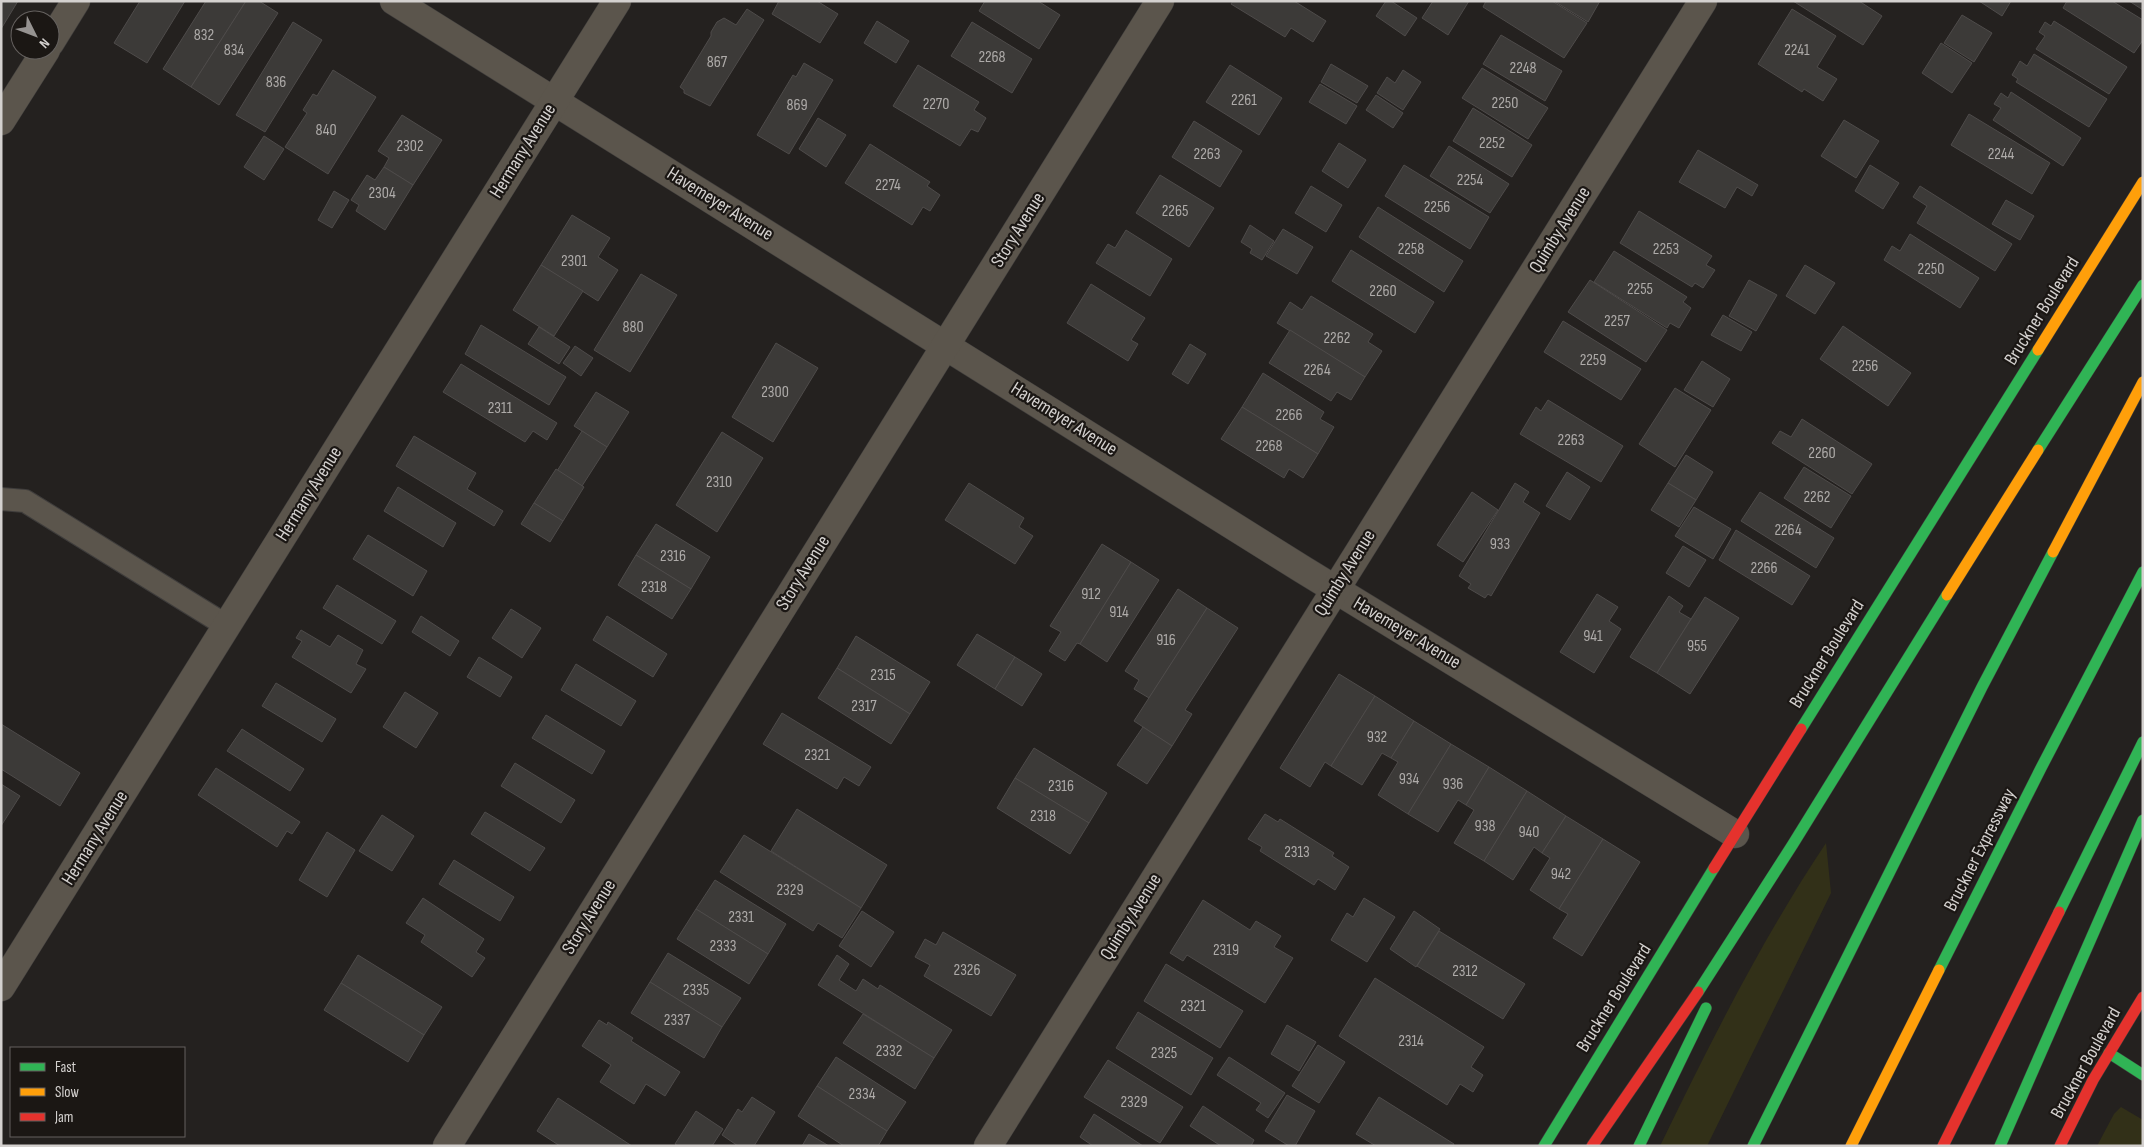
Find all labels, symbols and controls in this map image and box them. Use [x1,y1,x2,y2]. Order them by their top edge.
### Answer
north arrow [10,10,60,60]
house number: 832 [194,26,214,45]
text: N [35,35,53,52]
house number: 834 [224,41,245,60]
house number: 2241 [1784,41,1810,60]
house number: 2268 [978,48,1006,67]
house number: 867 [707,53,728,72]
house number: 2248 [1510,59,1536,78]
house number: 836 [266,73,286,92]
house number: 2261 [1231,91,1257,110]
house number: 2250 [1492,94,1518,113]
house number: 2270 [923,95,949,114]
house number: 869 [786,96,808,115]
street label: Hermany Avenue [485,99,561,203]
house number: 840 [315,121,337,140]
house number: 2252 [1479,134,1505,153]
house number: 2302 [396,137,424,156]
house number: 2263 [1194,145,1220,164]
house number: 2244 [1988,145,2015,164]
street label: Havemeyer Avenue [663,162,777,246]
house number: 2254 [1457,171,1483,190]
house number: 2274 [875,176,901,195]
street label: Quimby Avenue [1524,183,1596,277]
house number: 2304 [368,184,396,203]
street label: Story Avenue [986,188,1050,272]
house number: 2256 [1424,198,1450,217]
house number: 2265 [1162,202,1188,221]
house number: 2258 [1398,240,1424,259]
house number: 2253 [1653,240,1679,259]
house number: 2301 [561,252,587,271]
street label: Bruckner Boulevard [1999,252,2085,370]
house number: 2250 [1918,260,1944,279]
house number: 2255 [1627,280,1653,299]
house number: 2260 [1369,282,1397,301]
house number: 2257 [1604,312,1631,331]
house number: 880 [622,318,644,337]
house number: 2262 [1324,329,1350,348]
house number: 2259 [1580,351,1606,370]
house number: 2256 [1852,357,1878,376]
house number: 2264 [1303,361,1331,380]
street label: Havemeyer Avenue [1007,377,1121,461]
house number: 2300 [761,383,789,402]
house number: 2311 [488,399,513,418]
house number: 2266 [1275,406,1303,425]
house number: 2263 [1558,431,1584,450]
house number: 2268 [1255,437,1283,456]
street label: Hermany Avenue [271,442,347,546]
house number: 2260 [1808,444,1836,463]
house number: 2310 [706,473,732,492]
house number: 2262 [1804,488,1830,507]
house number: 2264 [1774,521,1802,540]
street label: Quimby Avenue [1309,526,1381,620]
street label: Story Avenue [771,531,835,615]
house number: 933 [1490,535,1510,554]
house number: 2316 [660,547,686,566]
house number: 2266 [1750,559,1778,578]
house number: 2318 [641,578,667,597]
house number: 912 [1081,585,1101,604]
street label: Havemeyer Avenue [1349,592,1465,674]
street label: Bruckner Boulevard [1784,595,1870,713]
house number: 914 [1109,603,1129,622]
house number: 941 [1583,627,1603,646]
house number: 916 [1156,631,1176,650]
house number: 955 [1687,637,1707,656]
house number: 2315 [870,666,896,685]
house number: 2317 [851,697,877,716]
house number: 932 [1367,728,1387,747]
house number: 2321 [804,746,830,765]
house number: 934 [1399,770,1420,789]
house number: 936 [1443,775,1463,794]
house number: 2316 [1048,777,1074,796]
street label: Bruckner Expressway [1939,784,2021,915]
street label: Hermany Avenue [57,786,133,890]
house number: 2318 [1030,807,1056,826]
house number: 938 [1475,817,1495,836]
house number: 940 [1519,823,1539,842]
house number: 2313 [1284,843,1310,862]
house number: 942 [1551,865,1571,884]
street label: Quimby Avenue [1095,870,1167,964]
street label: Story Avenue [557,875,621,959]
house number: 2329 [776,881,804,900]
house number: 2331 [728,908,754,927]
house number: 2333 [710,937,736,956]
street label: Bruckner Boulevard [1571,939,1657,1057]
house number: 2319 [1213,941,1239,960]
house number: 2326 [954,961,980,980]
house number: 2312 [1452,962,1478,981]
house number: 2335 [683,981,709,1000]
house number: 2321 [1180,997,1206,1016]
street label: Bruckner Boulevard [2046,1003,2126,1123]
house number: 2337 [664,1011,691,1030]
house number: 2314 [1398,1032,1424,1051]
house number: 2332 [876,1042,902,1061]
house number: 2325 [1151,1044,1177,1063]
legend [10,1047,185,1137]
text: Fast [55,1058,77,1077]
text: Slow [55,1083,79,1102]
house number: 2334 [849,1085,876,1104]
house number: 2329 [1120,1093,1148,1112]
text: Jam [54,1108,73,1127]

